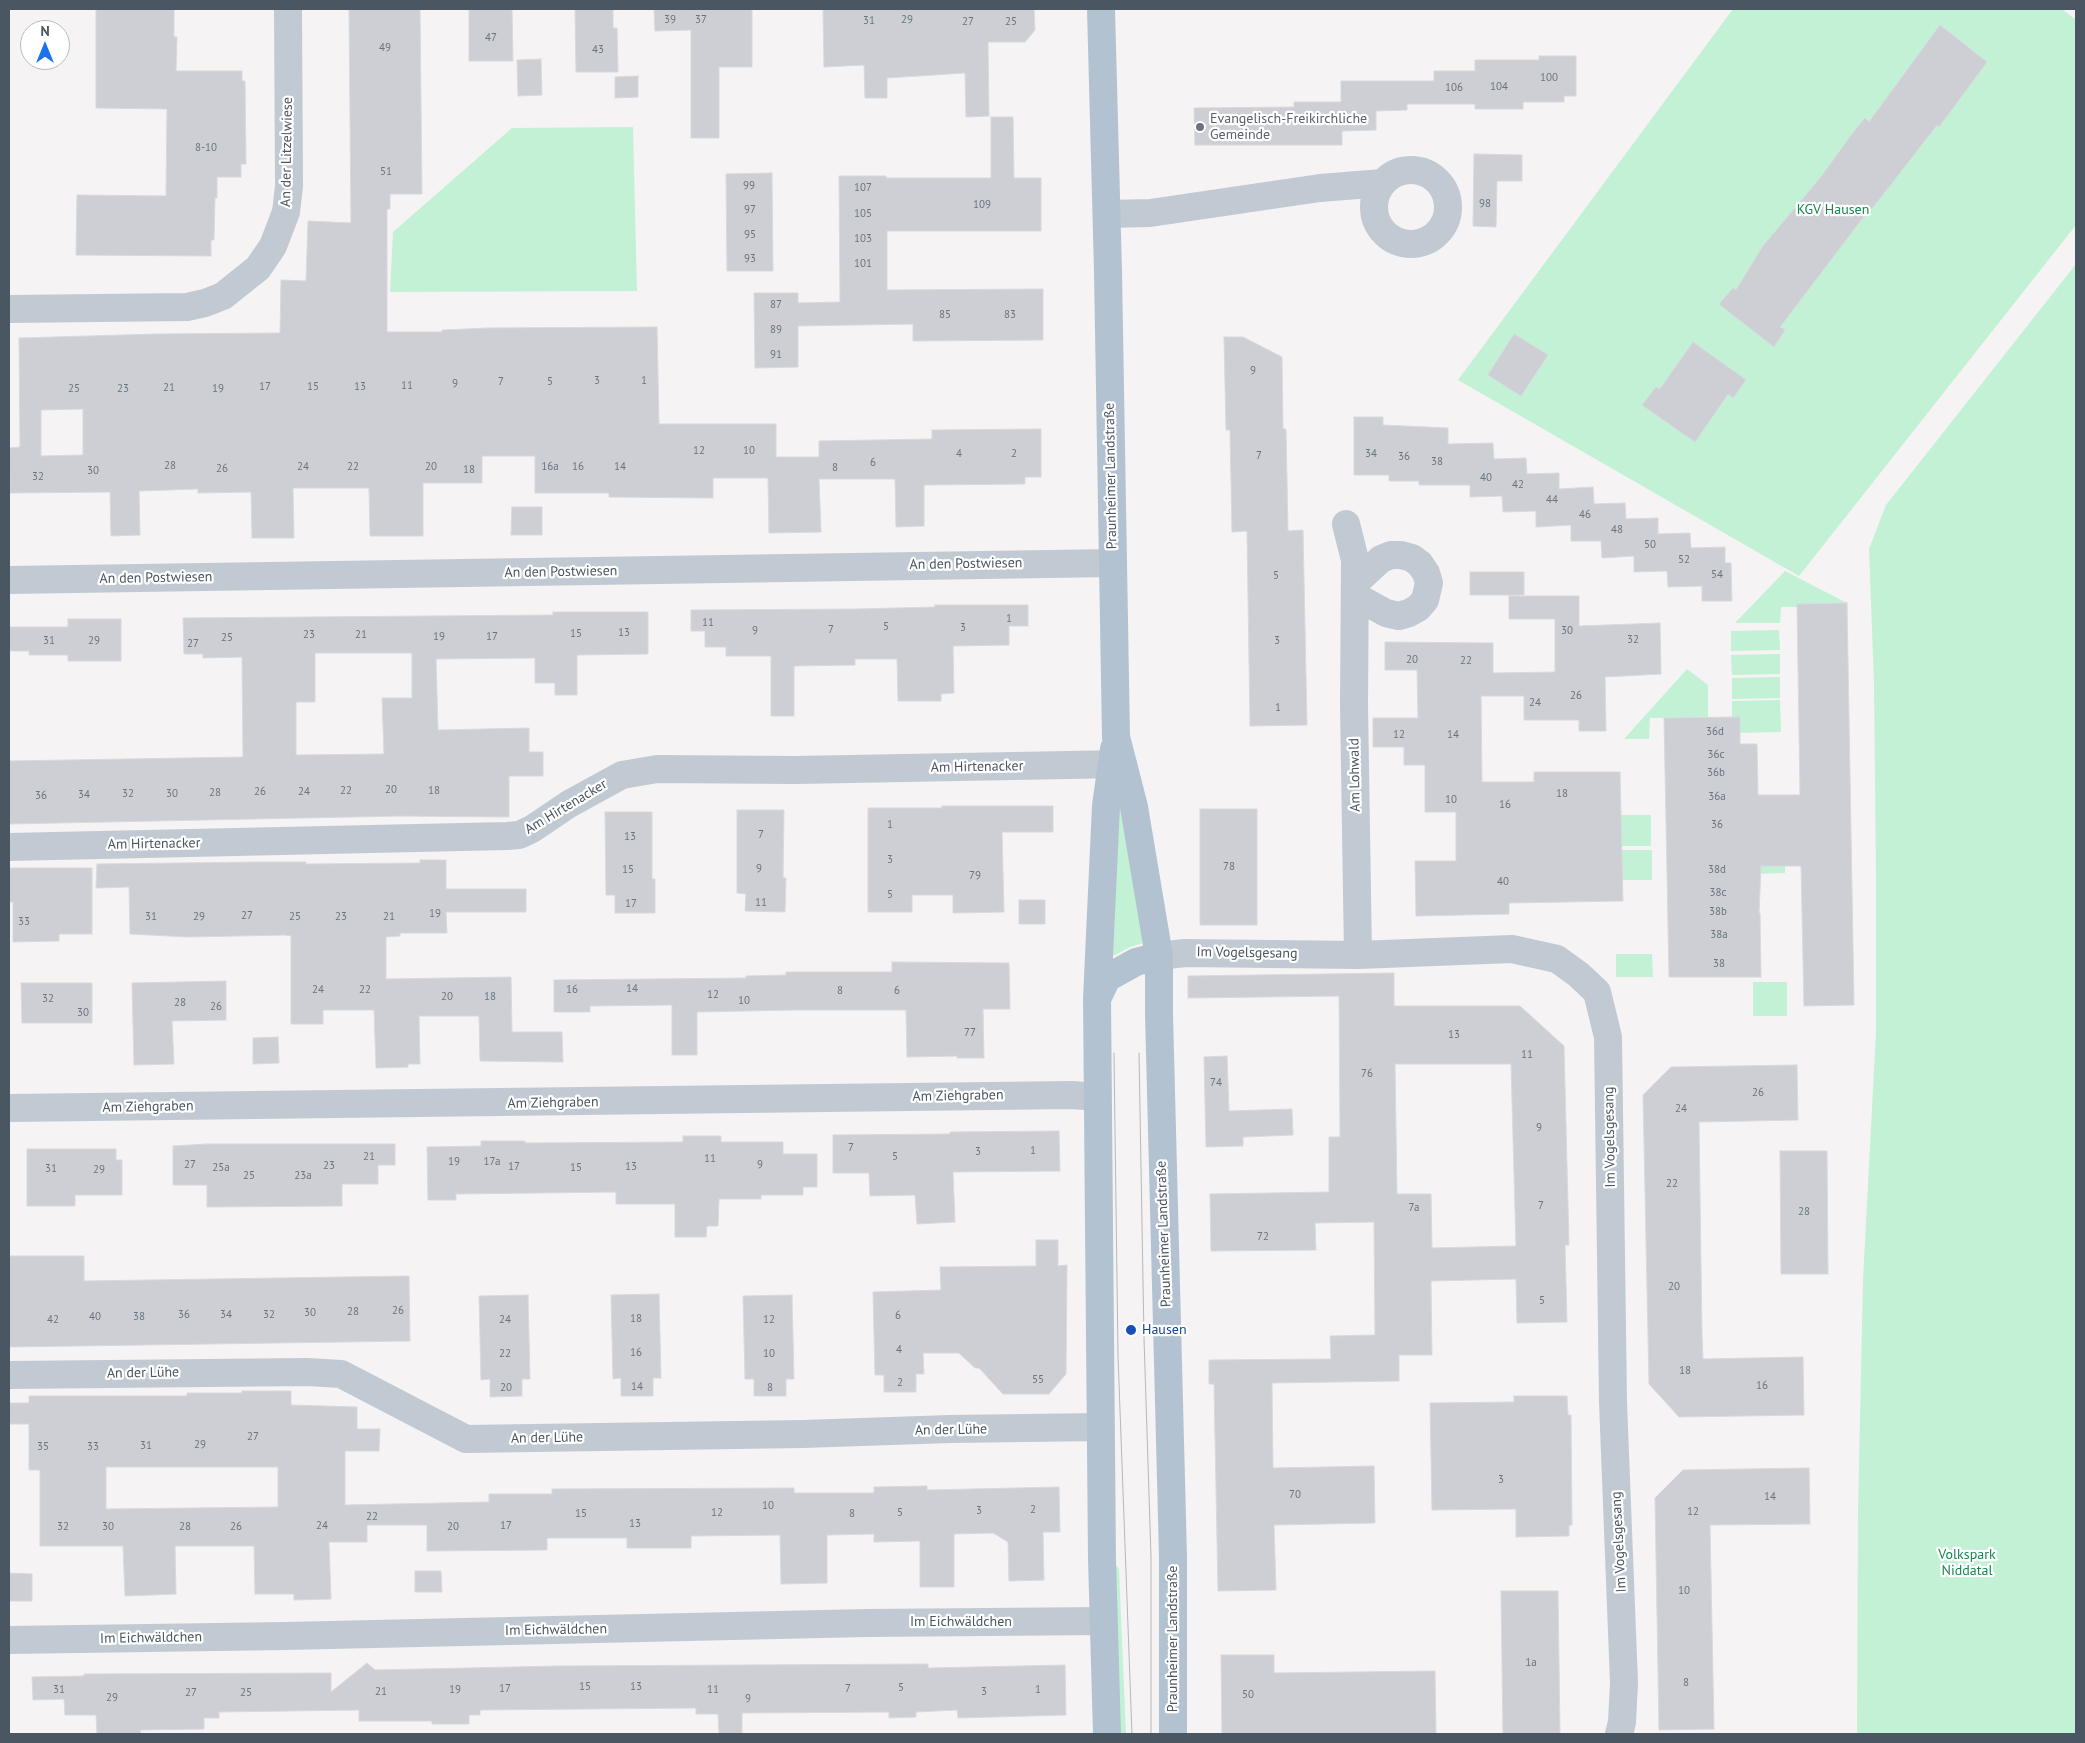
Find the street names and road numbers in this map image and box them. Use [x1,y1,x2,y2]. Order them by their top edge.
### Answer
street label: An der Litzelwiese [278,97,296,207]
street label: Praunheimer Landstraße [1101,403,1121,549]
street label: An den Postwiesen [909,555,1023,573]
street label: An den Postwiesen [504,563,618,581]
street label: An den Postwiesen [99,569,213,587]
street label: Am Lohwald [1346,738,1364,812]
street label: Am Hirtenacker [931,758,1023,776]
street label: Am Hirtenacker [522,776,610,838]
street label: Am Hirtenacker [108,835,200,853]
street label: Im Vogelsgesang [1196,944,1298,962]
street label: Im Vogelsgesang [1601,1086,1619,1188]
street label: Am Ziehgraben [912,1087,1004,1105]
street label: Am Ziehgraben [507,1094,599,1112]
street label: Am Ziehgraben [102,1098,194,1116]
street label: Praunheimer Landstraße [1153,1160,1175,1308]
street label: An der Lühe [107,1364,179,1382]
street label: An der Lühe [915,1421,987,1439]
street label: An der Lühe [511,1429,583,1447]
street label: Im Vogelsgesang [1608,1491,1630,1593]
street label: Praunheimer Landstraße [1165,1566,1181,1712]
street label: Im Eichwäldchen [910,1614,1012,1630]
street label: Im Eichwäldchen [505,1621,607,1639]
street label: Im Eichwäldchen [100,1629,202,1647]

